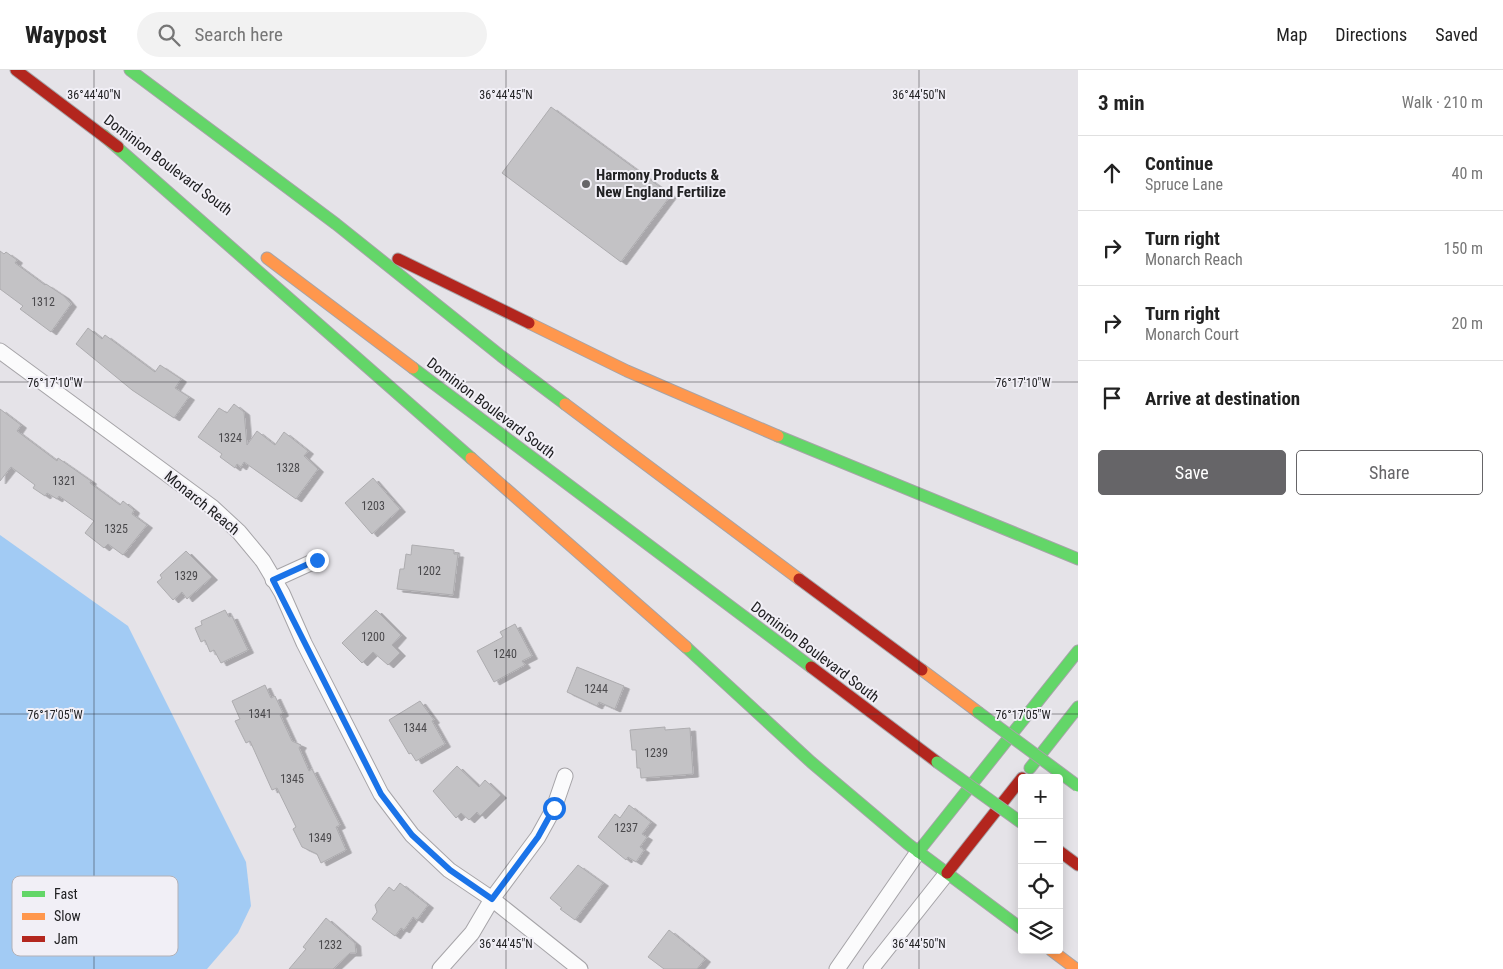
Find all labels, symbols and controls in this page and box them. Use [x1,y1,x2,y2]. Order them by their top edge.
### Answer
search box [137,12,487,57]
text: Waypost [25,21,107,49]
icon: search [155,21,183,49]
text: Search here [195,23,283,46]
text: Map [1276,24,1307,45]
text: Directions [1335,24,1407,45]
text: Saved [1435,24,1478,45]
text: 36°44'40"N [67,88,121,102]
text: 36°44'45"N [479,88,533,102]
text: 36°44'50"N [892,88,946,102]
text: 3 min [1098,91,1145,115]
text: Walk · 210 m [1402,93,1483,112]
street label: Dominion Boulevard South [100,111,236,219]
text: Continue [1145,152,1213,175]
icon: ahead [1098,159,1126,187]
text: 40 m [1451,164,1483,183]
place label: Harmony Products & New England Fertilize [596,166,726,201]
text: Spruce Lane [1145,175,1223,194]
marker: Harmony Products & New England Fertilize [580,178,592,190]
text: Turn right [1145,227,1220,250]
icon: right [1098,234,1126,262]
text: 150 m [1444,239,1483,258]
text: Monarch Reach [1145,250,1243,269]
house number: 1312 [31,295,55,309]
text: Turn right [1145,302,1220,325]
icon: right [1098,309,1126,337]
text: 20 m [1451,314,1483,333]
text: Monarch Court [1145,325,1239,344]
street label: Dominion Boulevard South [423,354,559,462]
text: 76°17'10"W [27,376,83,390]
text: 76°17'10"W [995,376,1051,390]
icon: arrive [1098,384,1126,412]
text: Arrive at destination [1145,387,1300,410]
house number: 1324 [218,431,242,445]
button: Save [1098,450,1286,495]
button: Share [1296,450,1483,495]
house number: 1328 [276,461,300,475]
street label: Monarch Reach [161,467,243,539]
house number: 1321 [52,474,76,488]
house number: 1203 [361,499,385,513]
house number: 1325 [104,522,128,536]
route end [306,549,329,572]
house number: 1202 [417,564,441,578]
house number: 1329 [174,569,198,583]
street label: Dominion Boulevard South [747,598,883,706]
house number: 1200 [361,630,385,644]
house number: 1240 [493,647,517,661]
house number: 1244 [584,682,608,696]
house number: 1341 [248,707,272,721]
text: 76°17'05"W [27,708,83,722]
text: 76°17'05"W [995,708,1051,722]
house number: 1344 [403,721,427,735]
house number: 1239 [644,746,668,760]
house number: 1345 [280,772,304,786]
map controls [1018,774,1063,954]
button: + [1018,774,1063,819]
route start [543,797,566,820]
button: − [1018,819,1063,864]
house number: 1237 [614,821,638,835]
house number: 1349 [308,831,332,845]
button: locate [1018,864,1063,909]
legend [12,876,178,956]
text: Fast [54,886,78,902]
text: Slow [54,908,81,924]
button: layers [1018,909,1063,954]
text: Jam [54,931,78,947]
text: 36°44'45"N [479,937,533,951]
text: 36°44'50"N [892,937,946,951]
house number: 1232 [318,938,342,952]

